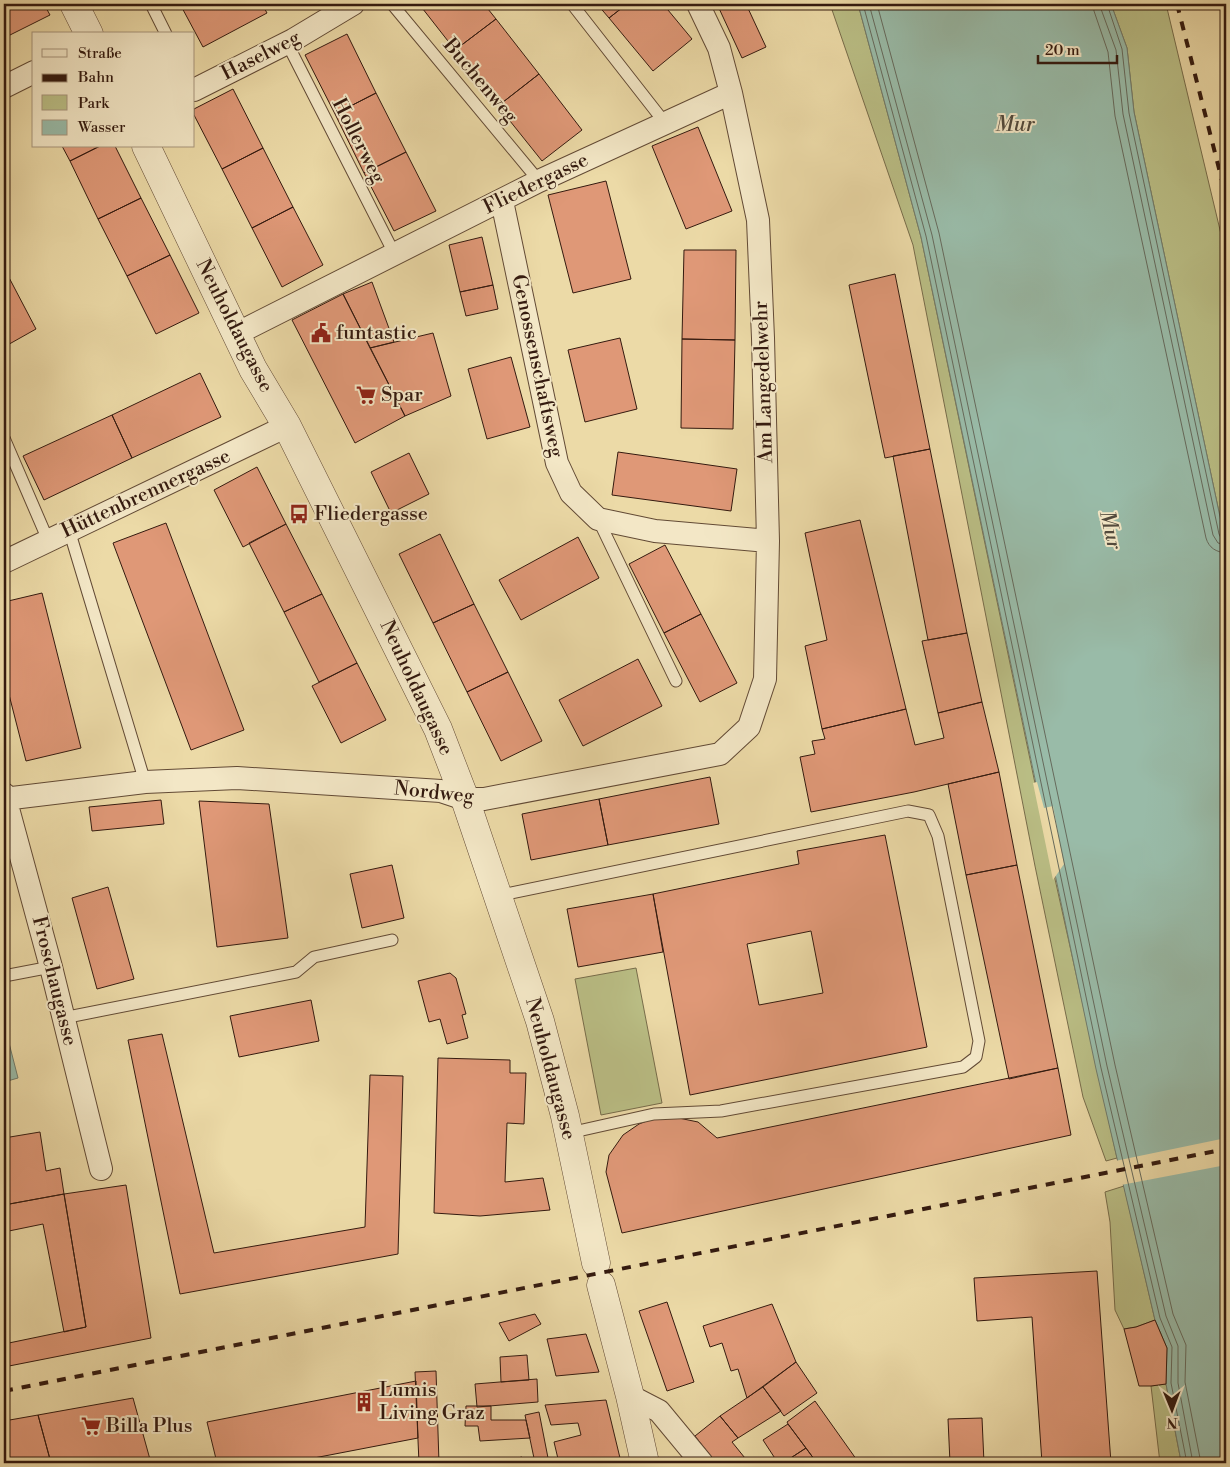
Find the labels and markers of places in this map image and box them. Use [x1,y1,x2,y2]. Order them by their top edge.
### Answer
place label: funtastic [336,321,417,346]
public building icon: funtastic [310,322,332,344]
place label: Spar [381,383,423,408]
supermarket icon: Spar [355,384,377,406]
place label: Fliedergasse [314,502,428,527]
bus stop icon: Fliedergasse [288,503,310,525]
place label: Lumis Living Graz [379,1378,485,1426]
building icon: Lumis Living Graz [353,1391,375,1413]
place label: Billa Plus [105,1414,193,1439]
supermarket icon: Billa Plus [80,1415,102,1437]

